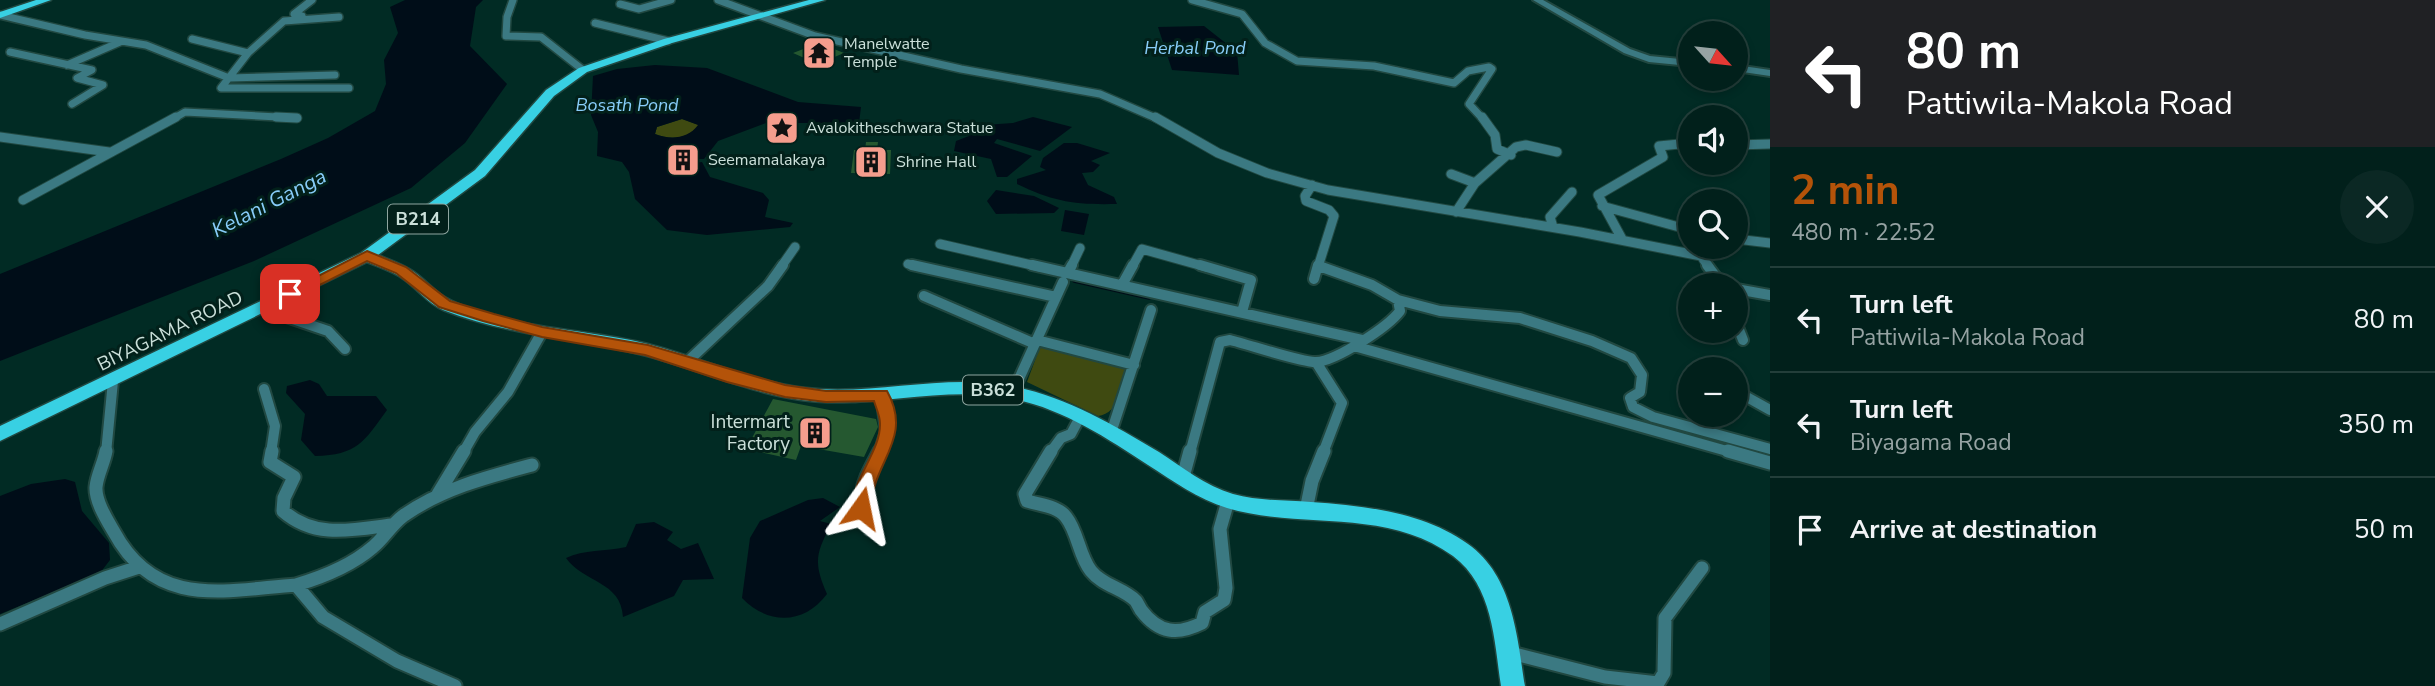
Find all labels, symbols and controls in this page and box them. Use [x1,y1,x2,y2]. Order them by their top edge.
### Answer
text: 80 m [1906,18,2021,85]
north arrow [1678,21,1748,91]
map controls [1678,21,1748,427]
icon: left [1791,28,1882,119]
place label: Manelwatte Temple [844,33,930,73]
temple icon: Manelwatte Temple [800,34,838,72]
water label: Herbal Pond [1144,36,1246,60]
text: Pattiwila-Makola Road [1906,82,2233,125]
water label: Bosath Pond [575,93,679,117]
button: sound [1678,105,1748,175]
place icon: Avalokitheschwara Statue [763,109,801,147]
place label: Avalokitheschwara Statue [806,117,993,139]
building icon: Seemamalakaya [664,141,702,179]
building icon: Shrine Hall [852,143,890,181]
place label: Seemamalakaya [708,149,825,171]
place label: Shrine Hall [896,151,976,173]
water label: Kelani Ganga [207,162,331,244]
text: 2 min [1791,162,1900,219]
button: close [2340,170,2414,244]
button: search [1678,189,1748,259]
road number: B214 [388,204,448,233]
text: 480 m · 22:52 [1791,217,1936,248]
pin [260,264,320,324]
button: + [1678,273,1748,343]
icon: arrive [271,275,309,313]
street label: BIYAGAMA ROAD [93,284,247,378]
text: Turn left [1850,287,1953,322]
icon: left [1791,301,1829,339]
text: 80 m [2354,302,2414,337]
text: Pattiwila-Makola Road [1850,322,2085,353]
button: − [1678,357,1748,427]
road number: B362 [963,376,1023,404]
text: Turn left [1850,392,1953,427]
icon: left [1791,406,1829,444]
text: 350 m [2338,407,2414,442]
place label: Intermart Factory [711,409,790,457]
building icon: Intermart Factory [796,414,834,452]
text: Biyagama Road [1850,427,2012,458]
position arrow [824,471,898,545]
icon: arrive [1791,511,1829,549]
text: Arrive at destination [1850,512,2097,547]
text: 50 m [2354,512,2414,547]

